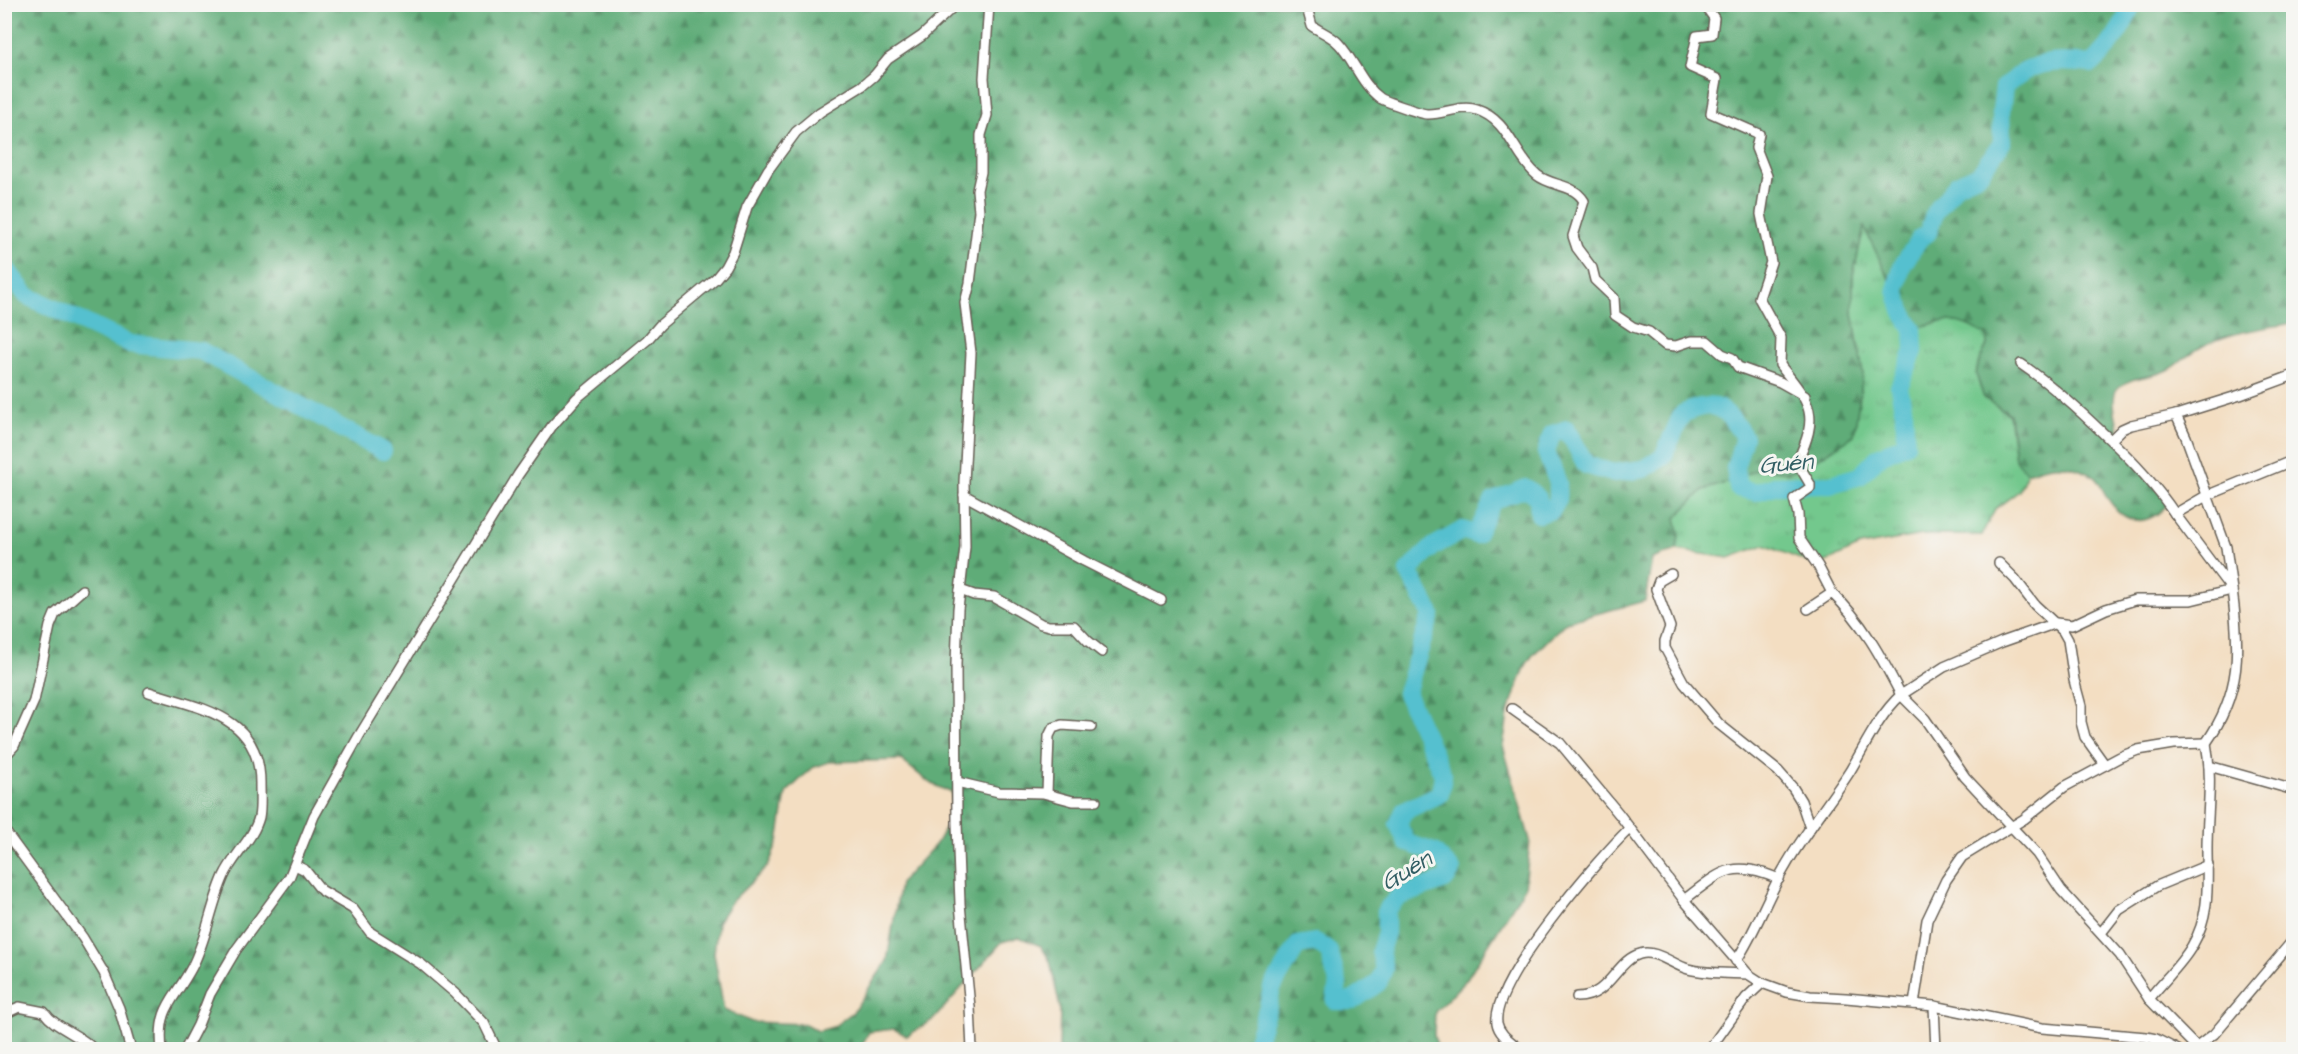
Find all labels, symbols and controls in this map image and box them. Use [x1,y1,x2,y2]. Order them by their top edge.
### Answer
water label: Guén [1758,445,1816,483]
water label: Guén [1375,841,1440,899]

